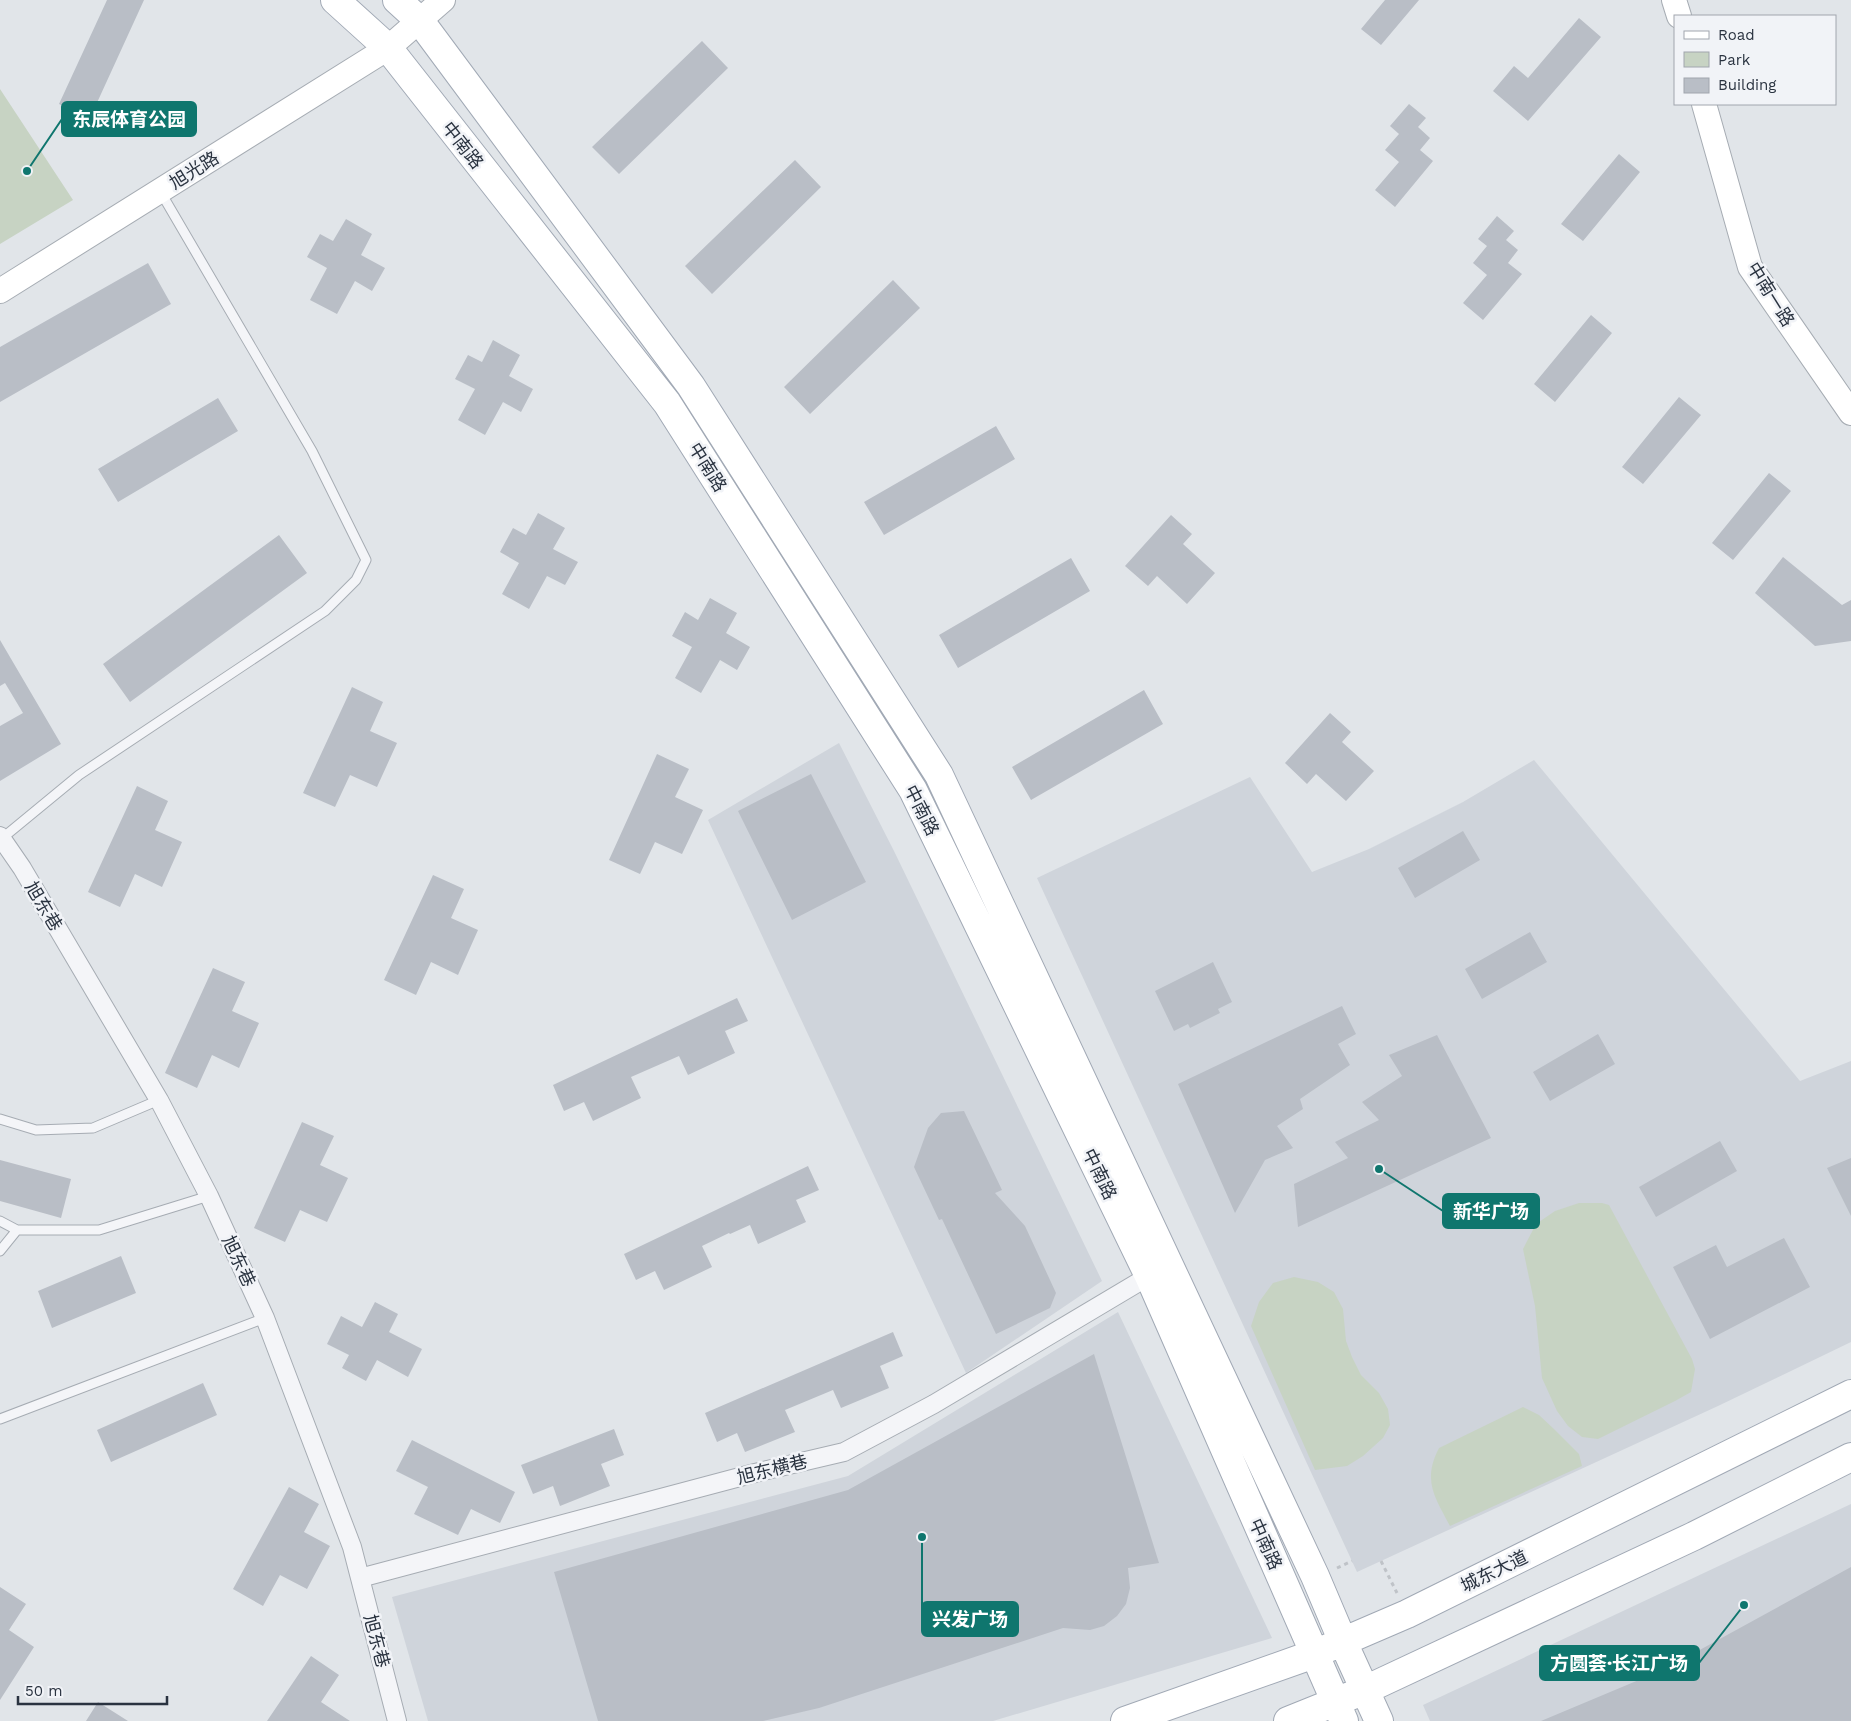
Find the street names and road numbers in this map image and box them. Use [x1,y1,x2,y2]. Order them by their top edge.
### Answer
street label: 中南路 [438,117,488,173]
street label: 旭光路 [166,147,222,193]
street label: 中南一路 [1743,258,1799,330]
street label: 中南路 [685,439,731,495]
street label: 中南路 [900,781,944,839]
street label: 旭东巷 [21,877,67,935]
street label: 中南路 [1079,1145,1121,1203]
street label: 旭东巷 [218,1232,260,1290]
street label: 旭东横巷 [735,1450,809,1488]
street label: 中南路 [1245,1515,1287,1573]
street label: 城东大道 [1457,1546,1531,1596]
street label: 旭东巷 [360,1612,394,1670]

